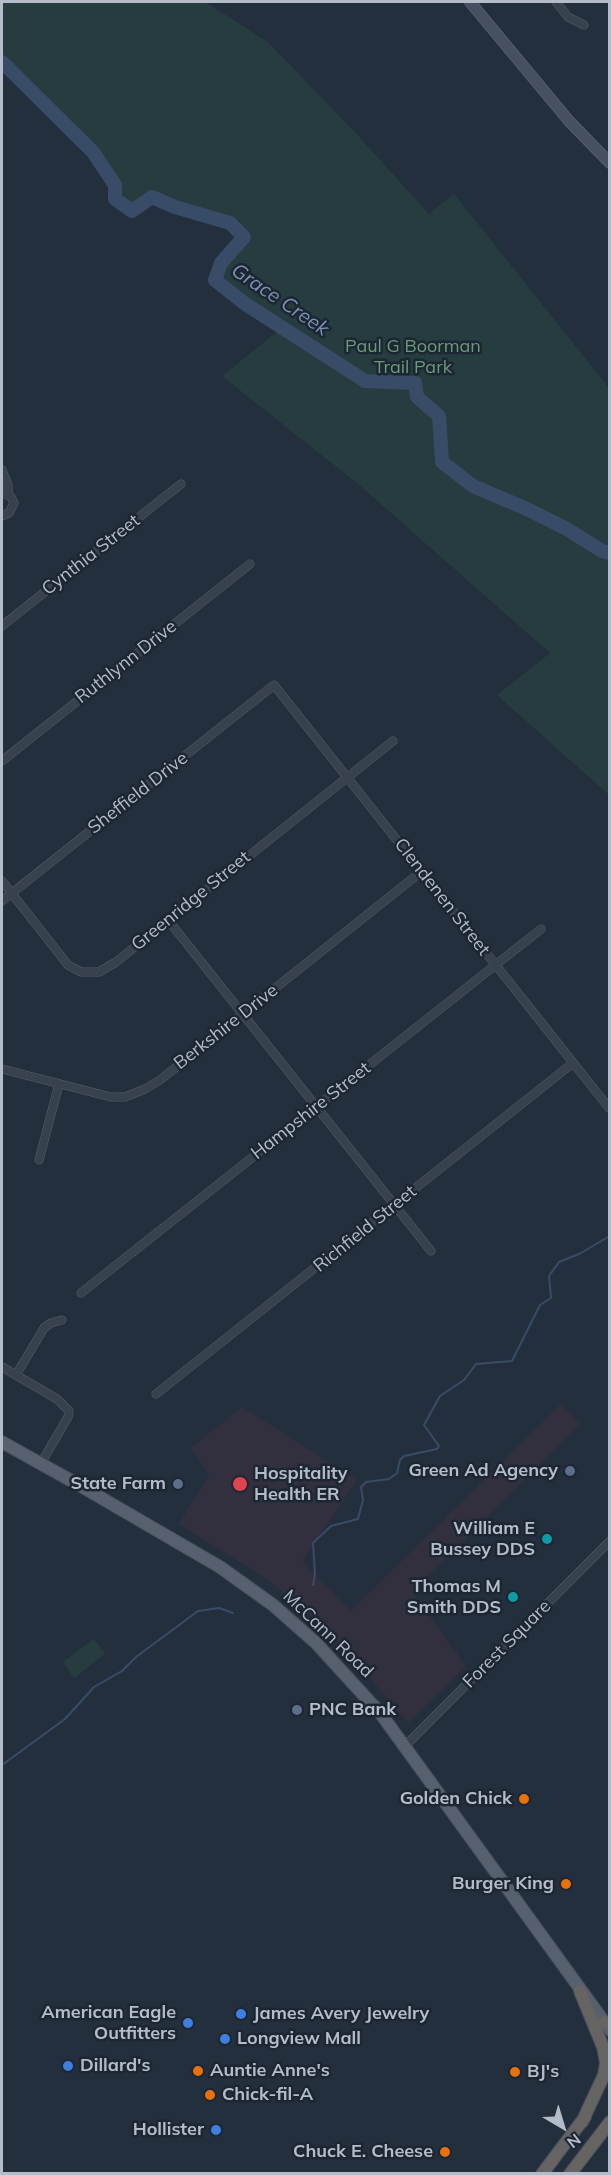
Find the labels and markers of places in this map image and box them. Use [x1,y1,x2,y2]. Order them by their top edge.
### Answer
place label: Green Ad Agency [408,1460,558,1482]
place label: Hospitality Health ER [254,1463,348,1506]
marker: Green Ad Agency [563,1464,577,1478]
place label: State Farm [71,1473,166,1495]
marker: Hospitality Health ER [231,1475,249,1493]
marker: State Farm [171,1477,185,1491]
place label: William E Bussey DDS [430,1518,535,1561]
marker: William E Bussey DDS [540,1532,554,1546]
place label: Thomas M Smith DDS [407,1576,501,1618]
marker: Thomas M Smith DDS [506,1590,520,1604]
place label: PNC Bank [309,1699,396,1721]
marker: PNC Bank [290,1703,304,1717]
place label: Golden Chick [400,1788,512,1810]
marker: Golden Chick [517,1792,531,1806]
place label: Burger King [452,1873,554,1895]
marker: Burger King [559,1877,573,1891]
place label: American Eagle Outfitters [41,2002,176,2044]
place label: James Avery Jewelry [253,2003,429,2025]
marker: James Avery Jewelry [234,2007,248,2021]
marker: American Eagle Outfitters [181,2016,195,2030]
place label: Longview Mall [237,2028,361,2050]
marker: Longview Mall [218,2032,232,2046]
place label: Dillard's [80,2055,150,2077]
marker: Dillard's [61,2059,75,2073]
place label: Auntie Anne's [210,2060,330,2082]
place label: BJ's [527,2061,559,2083]
marker: Auntie Anne's [191,2064,205,2078]
marker: BJ's [508,2065,522,2079]
place label: Chick-fil-A [222,2084,313,2106]
marker: Chick-fil-A [203,2088,217,2102]
place label: Hollister [133,2119,204,2141]
marker: Hollister [209,2123,223,2137]
place label: Chuck E. Cheese [293,2141,433,2163]
marker: Chuck E. Cheese [438,2145,452,2159]

